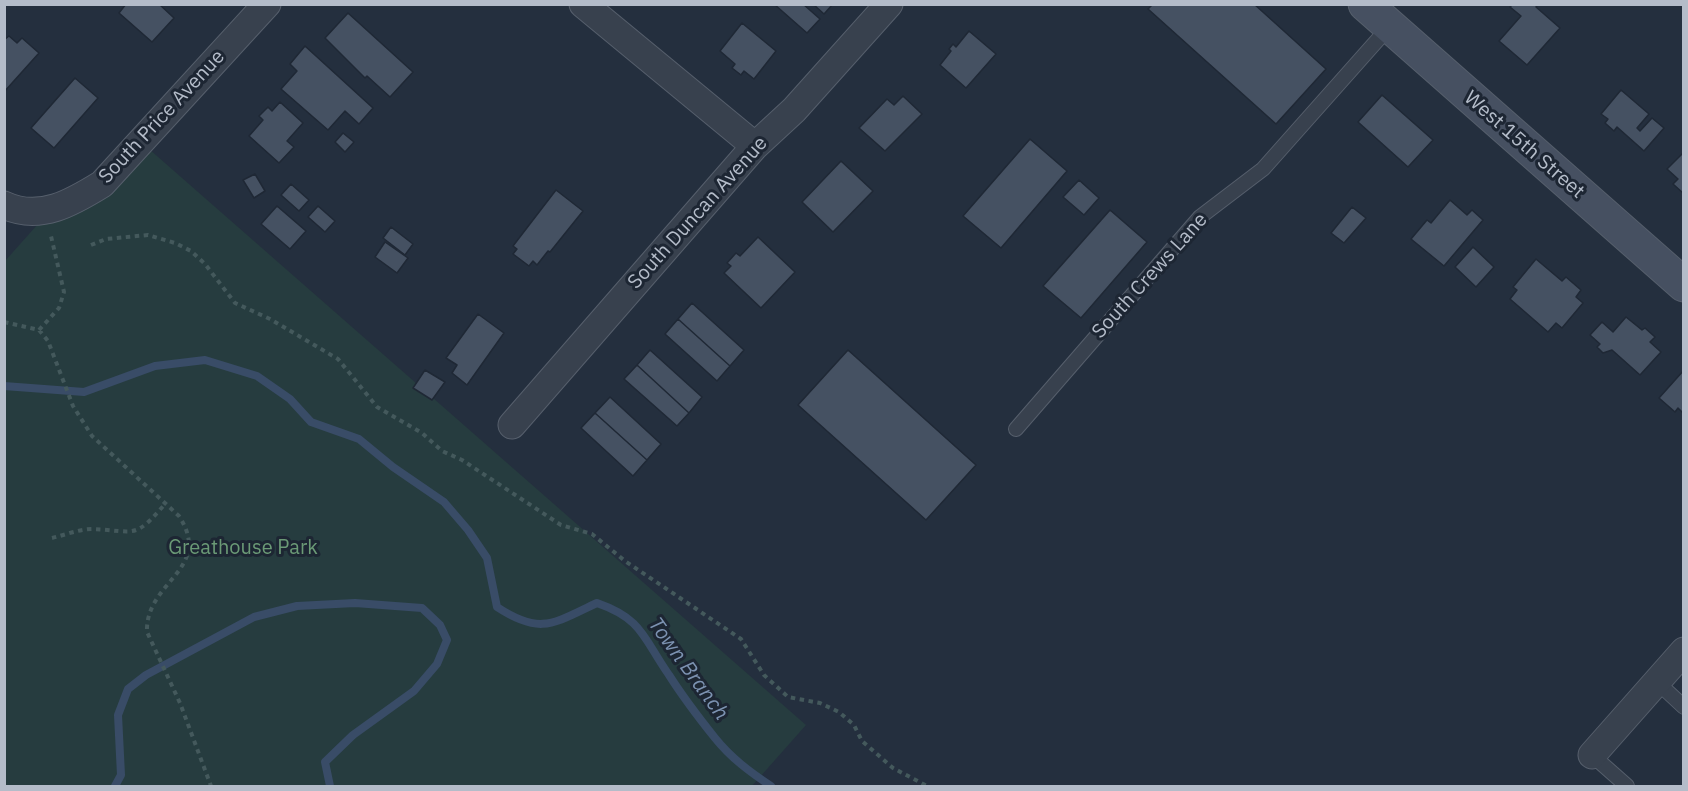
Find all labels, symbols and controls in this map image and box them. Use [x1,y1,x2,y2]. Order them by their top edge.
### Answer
street label: South Price Avenue [94,45,230,189]
street label: West 15th Street [1459,86,1589,204]
street label: South Duncan Avenue [623,132,773,294]
street label: South Crews Lane [1087,208,1213,344]
park label: Greathouse Park [168,536,318,560]
water label: Town Branch [642,613,734,725]

